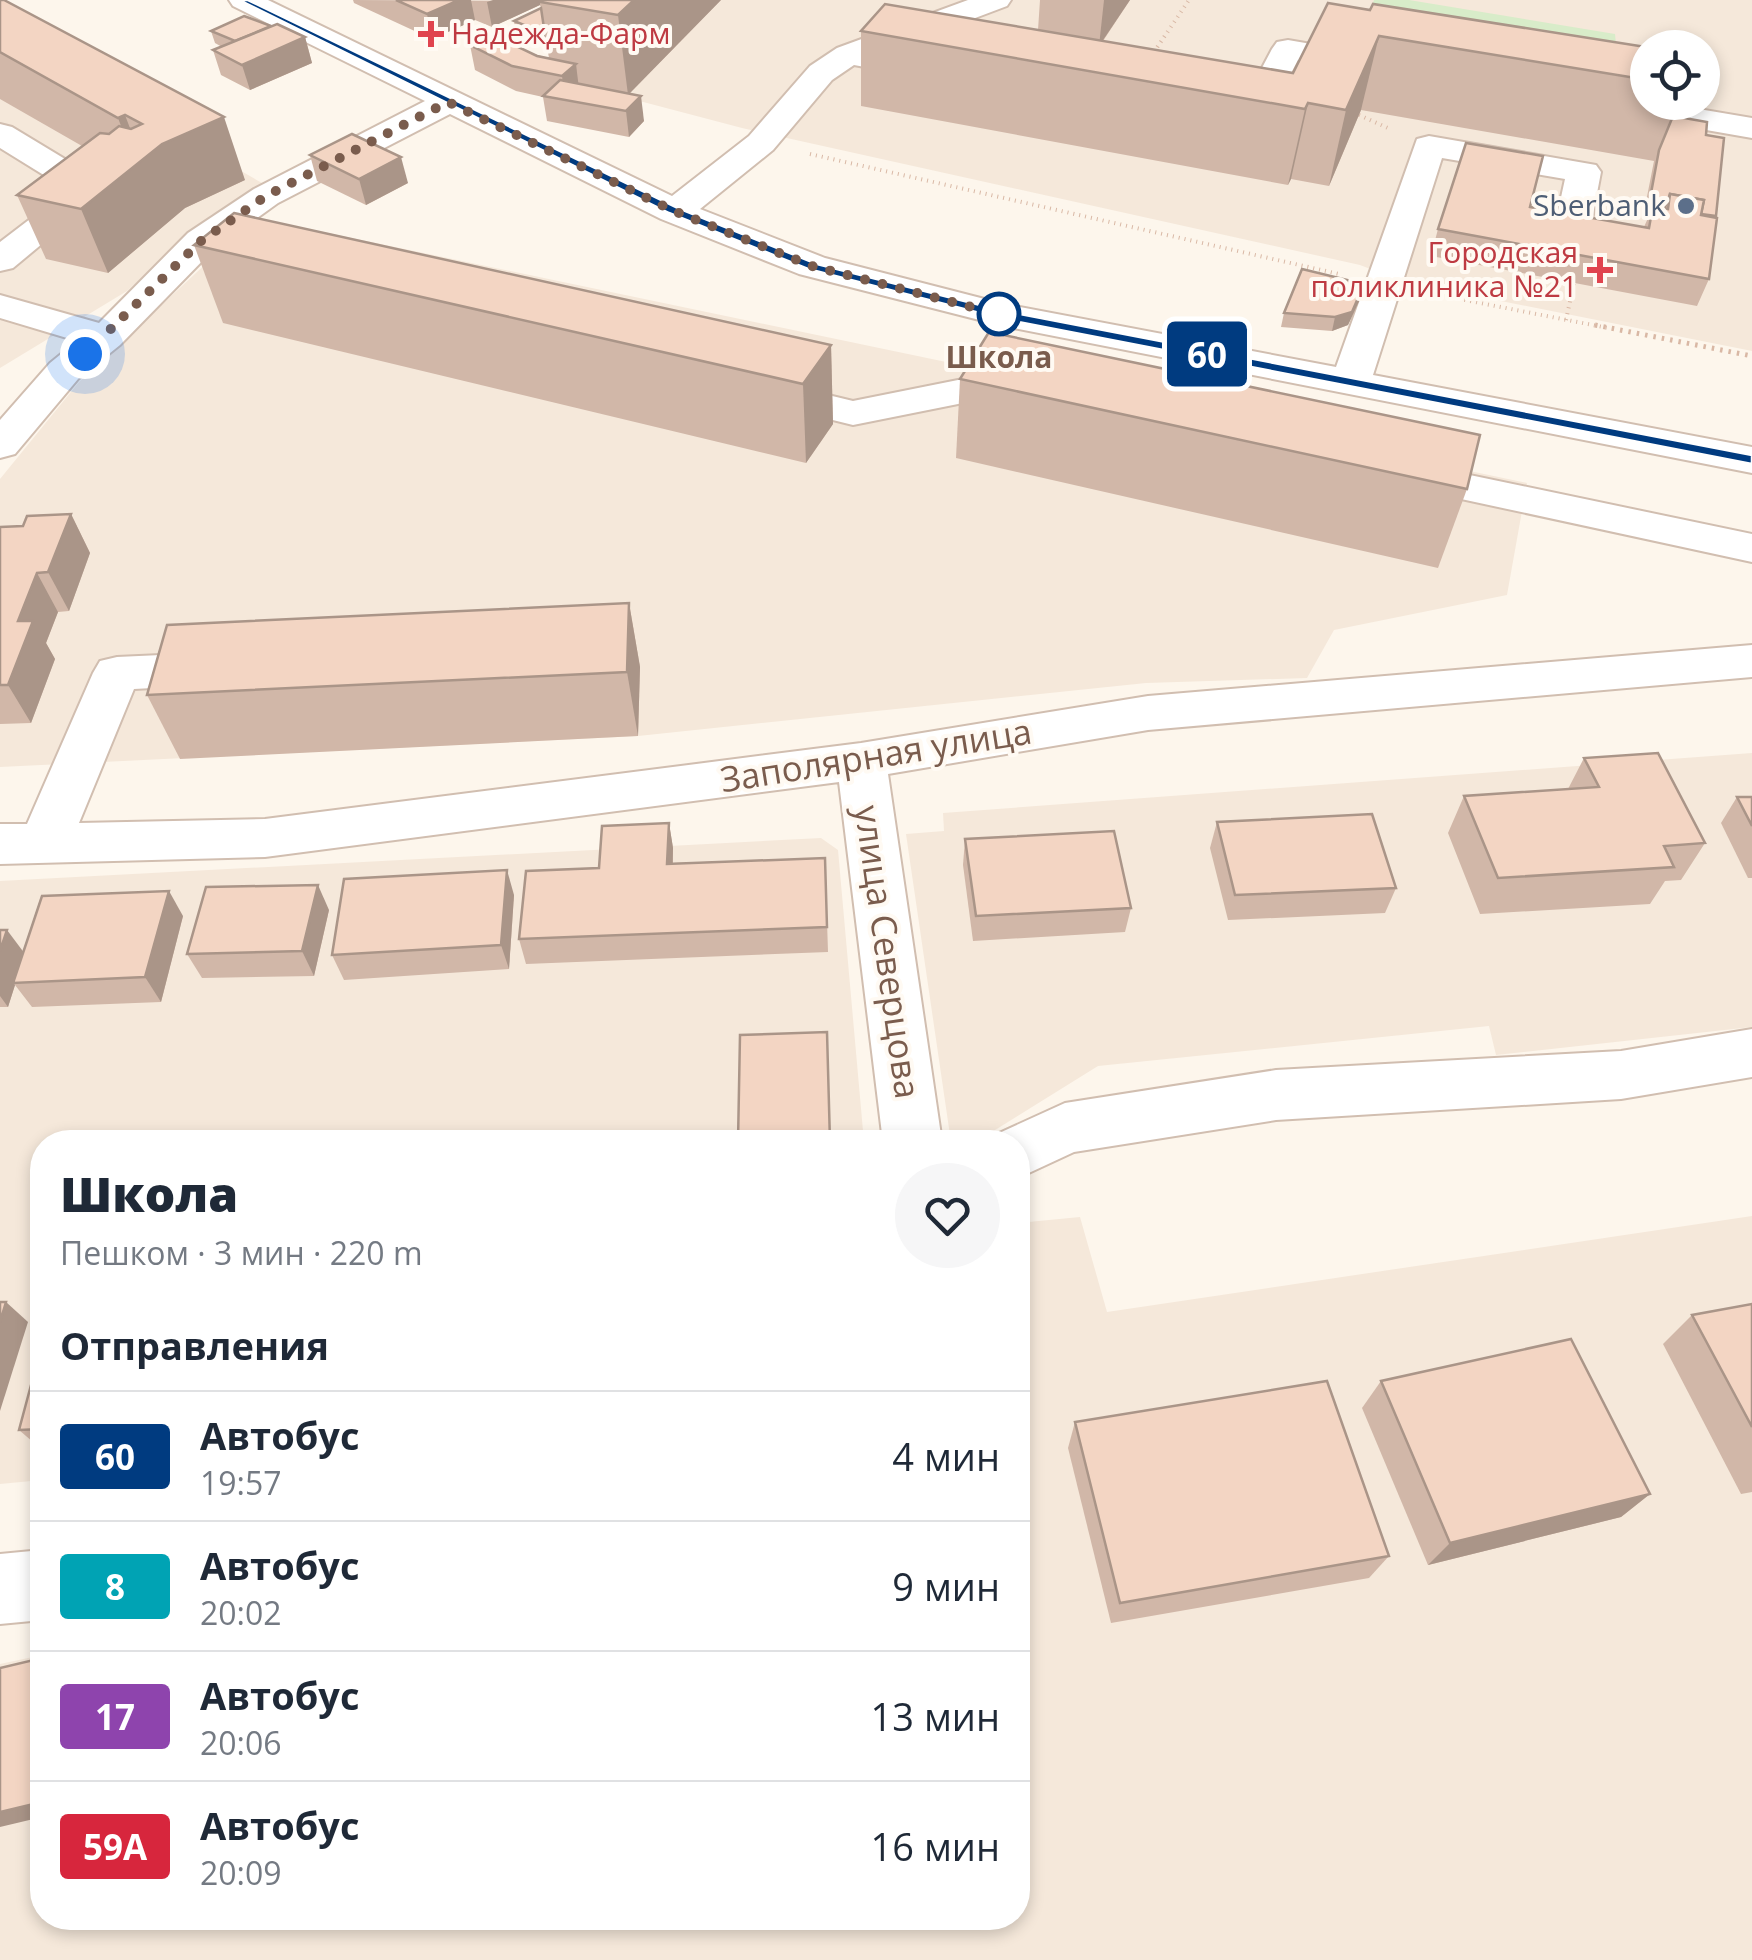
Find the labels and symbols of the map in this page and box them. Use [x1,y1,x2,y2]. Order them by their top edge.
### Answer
place label: Надежда-Фарм [451,12,670,53]
marker: Надежда-Фарм [420,23,442,45]
place label: Sberbank [1533,184,1666,225]
marker: Sberbank [1675,195,1697,217]
place label: Городская поликлиника №21 [1310,231,1578,306]
marker: Городская поликлиника №21 [1587,257,1613,283]
marker: Школа [978,293,1020,335]
line badge: 60 [1162,322,1252,386]
your location [60,329,110,379]
place label: Школа [946,336,1052,377]
street label: Заполярная улица [717,707,1035,802]
street label: улица Северцова [845,802,932,1101]

